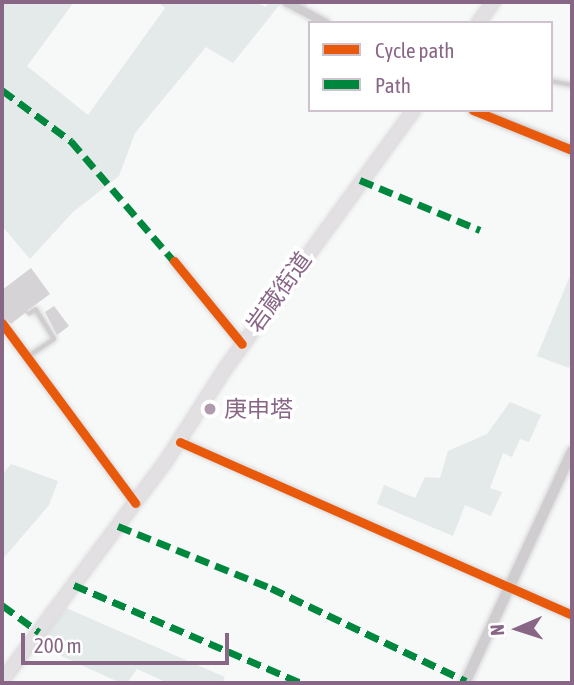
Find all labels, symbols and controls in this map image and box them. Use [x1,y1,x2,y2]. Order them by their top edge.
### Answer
legend [308,21,553,112]
text: Cycle path [375,38,454,62]
text: Path [375,73,411,97]
street label: 岩蔵街道 [241,247,317,337]
place label: 庚申塔 [224,395,293,423]
marker: 庚申塔 [202,401,218,417]
north arrow [483,594,553,664]
scale bar [24,618,233,662]
text: N [486,624,508,636]
text: 200 m [34,633,82,657]

